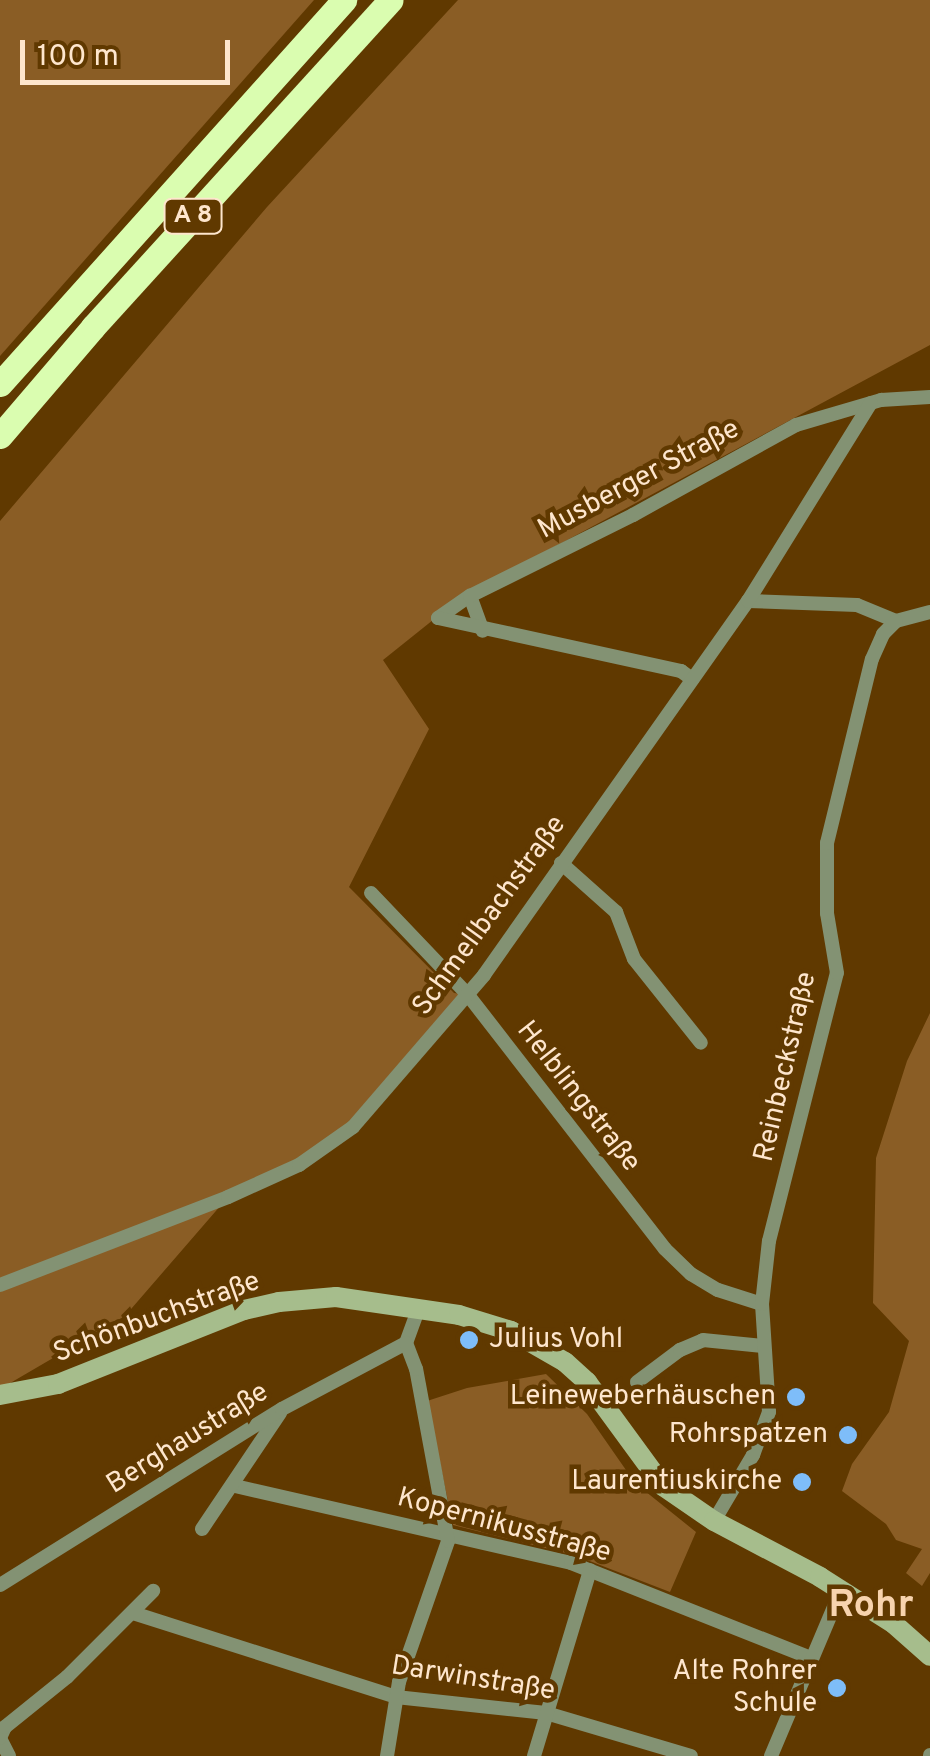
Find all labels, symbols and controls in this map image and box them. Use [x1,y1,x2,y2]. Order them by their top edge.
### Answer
scale bar [25,20,235,82]
text: 100 m [37,39,119,76]
road number: A 8 [163,196,223,236]
street label: Musberger Straße [533,413,745,547]
street label: Schmellbachstraße [406,809,574,1023]
street label: Reinbeckstraße [748,969,824,1165]
street label: Helblingstraße [509,1015,647,1179]
street label: Schönbuchstraße [49,1265,265,1371]
place label: Julius Vohl [489,1323,624,1357]
marker: Julius Vohl [458,1329,480,1351]
street label: Berghaustraße [101,1376,275,1502]
place label: Leineweberhäuschen [510,1380,776,1414]
marker: Leineweberhäuschen [785,1386,807,1408]
place label: Rohrspatzen [669,1418,828,1452]
marker: Rohrspatzen [837,1424,859,1446]
place label: Laurentiuskirche [571,1465,782,1499]
marker: Laurentiuskirche [791,1471,813,1493]
street label: Kopernikusstraße [394,1481,614,1571]
district label: Rohr [828,1584,914,1630]
street label: Darwinstraße [389,1649,557,1709]
place label: Alte Rohrer Schule [673,1655,817,1721]
marker: Alte Rohrer Schule [826,1677,848,1699]

